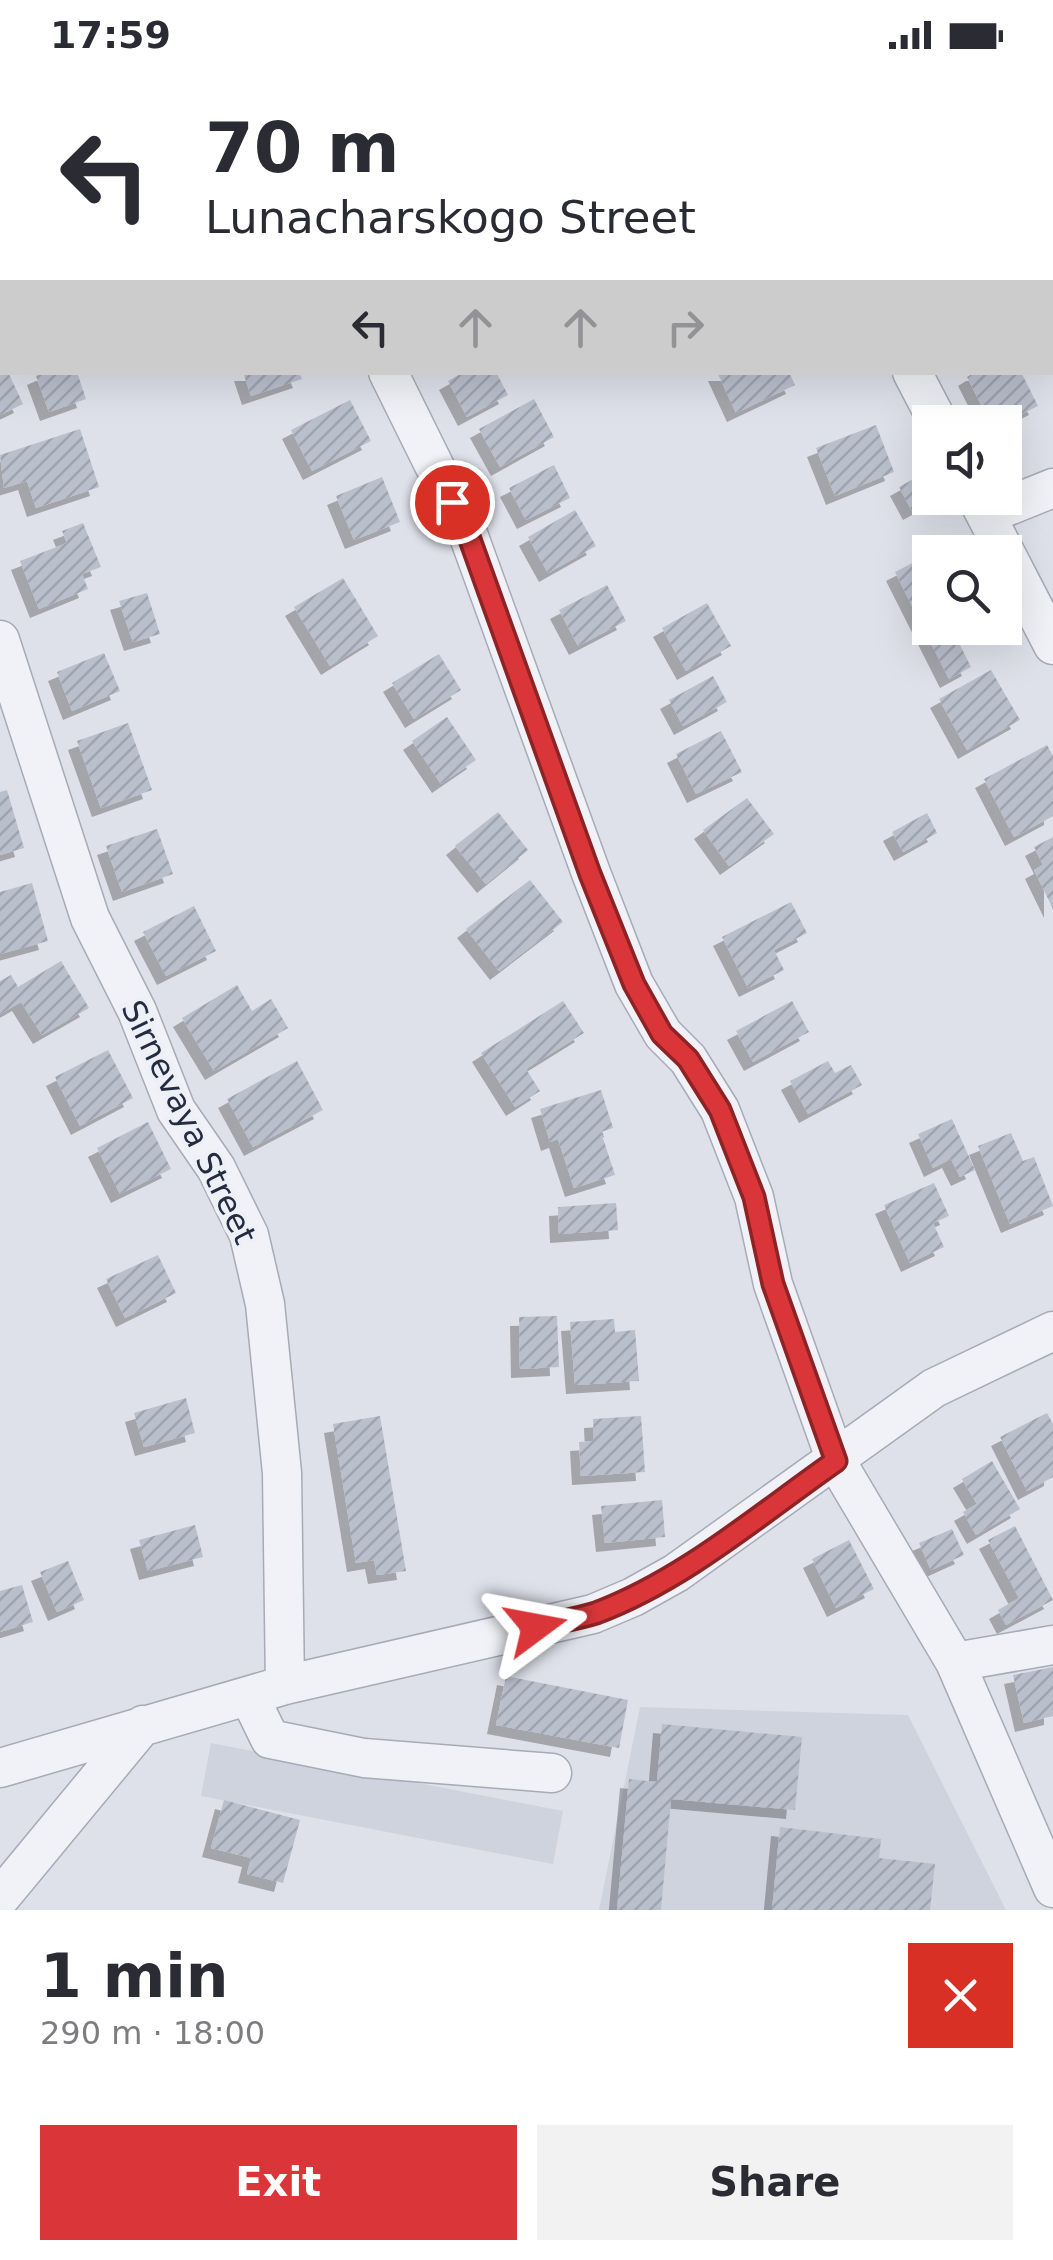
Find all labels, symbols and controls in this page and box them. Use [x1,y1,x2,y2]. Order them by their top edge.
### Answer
text: 17:59 [50,13,171,57]
text: 70 m [205,107,400,189]
icon: left [40,110,170,240]
text: Lunacharskogo Street [205,191,696,244]
icon: left [343,300,398,355]
icon: ahead [448,300,503,355]
icon: ahead [553,300,608,355]
icon: right [658,300,713,355]
map controls [912,405,1022,645]
button: sound [912,405,1022,515]
pin [410,460,495,545]
icon: arrive [425,475,480,530]
button: search [912,535,1022,645]
street label: Sirnevaya Street [114,994,264,1250]
position arrow [484,1575,588,1679]
text: 1 min [40,1941,228,2011]
button: close [908,1943,1013,2048]
text: 290 m · 18:00 [40,2014,265,2052]
button: Exit [40,2125,517,2240]
button: Share [537,2125,1013,2240]

